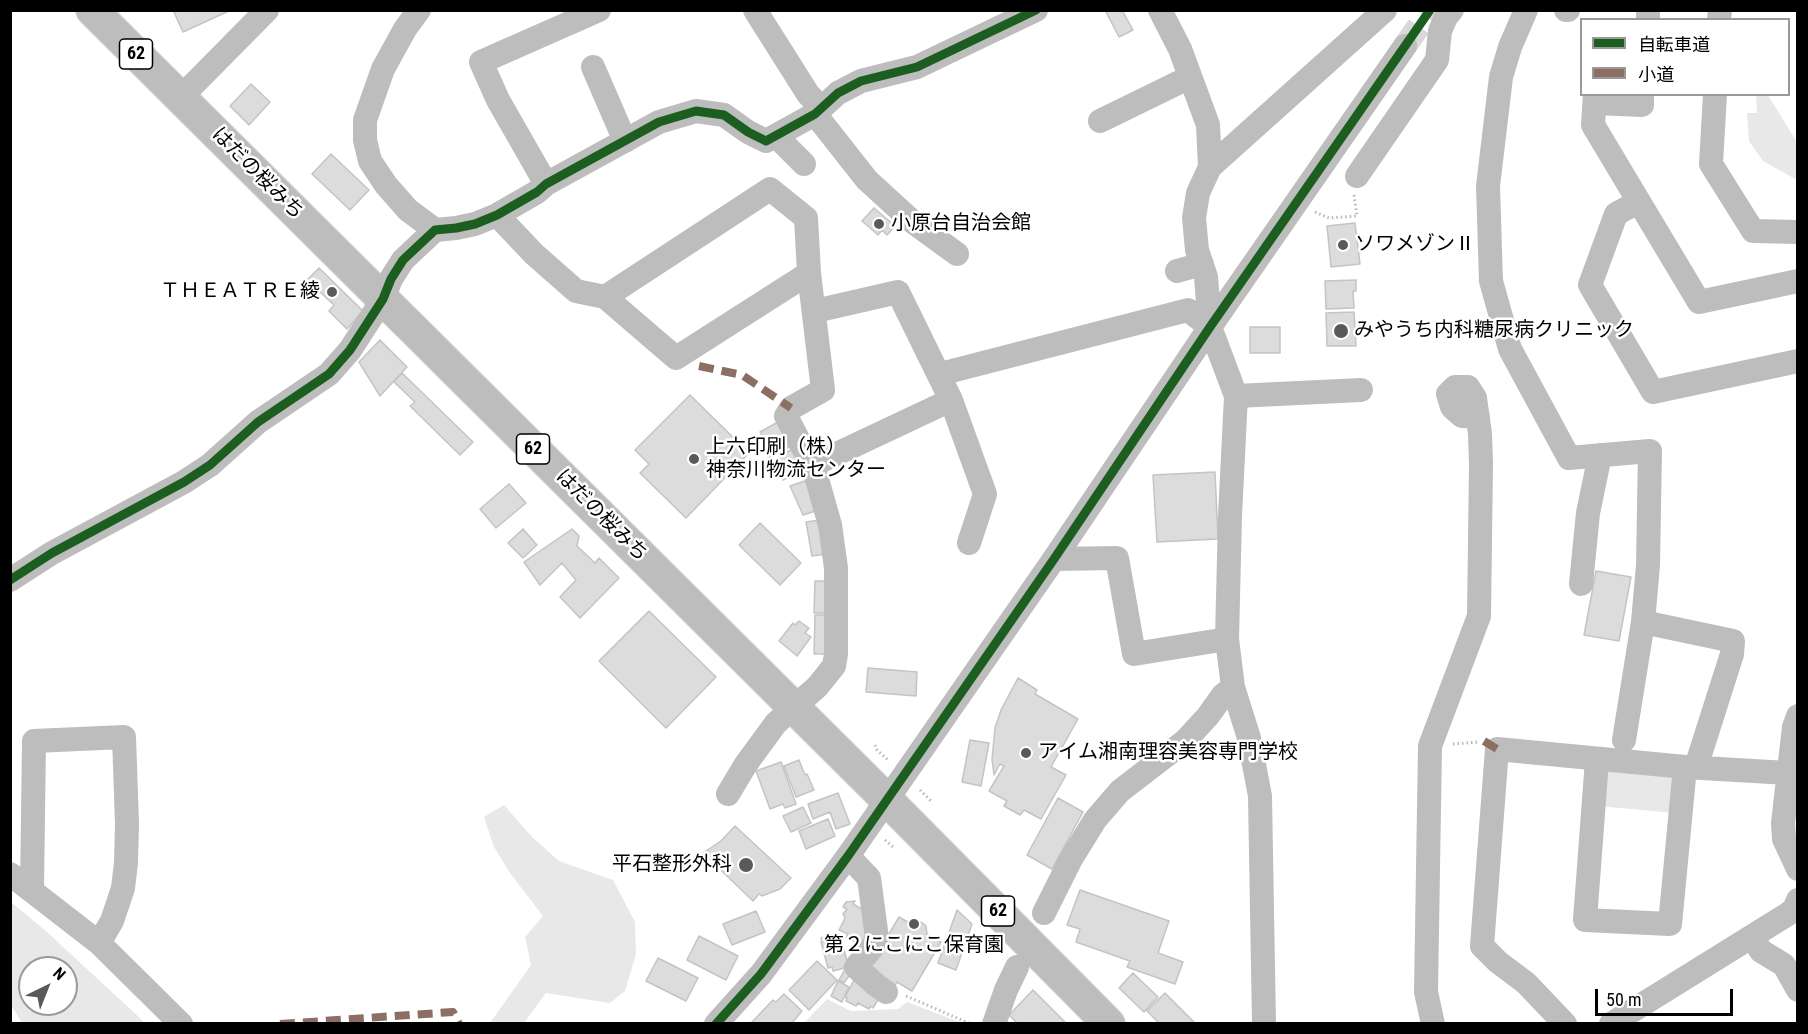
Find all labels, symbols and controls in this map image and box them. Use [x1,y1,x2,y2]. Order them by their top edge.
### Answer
legend [1580,18,1790,96]
text: 自転車道 [1638,34,1710,55]
road number: 62 [120,39,152,69]
text: 小道 [1638,64,1674,85]
street label: はだの桜みち [206,123,308,225]
place label: 小原台自治会館 [891,212,1031,236]
marker: 小原台自治会館 [872,217,886,231]
place label: ソワメゾンⅡ [1355,233,1475,257]
marker: ソワメゾンⅡ [1336,238,1350,252]
place label: ＴＨＥＡＴＲＥ綾 [160,280,320,304]
marker: ＴＨＥＡＴＲＥ綾 [325,285,339,299]
place label: みやうち内科糖尿病クリニック [1354,319,1634,343]
marker: みやうち内科糖尿病クリニック [1332,322,1350,340]
road number: 62 [516,434,550,464]
place label: 上六印刷（株） 神奈川物流センター [706,436,886,483]
marker: 上六印刷（株） 神奈川物流センター [687,452,701,466]
street label: はだの桜みち [550,465,652,567]
place label: アイム湘南理容美容専門学校 [1038,741,1298,765]
marker: アイム湘南理容美容専門学校 [1019,746,1033,760]
place label: 平石整形外科 [612,853,732,877]
marker: 平石整形外科 [737,856,755,874]
road number: 62 [982,896,1014,926]
marker: 第２にこにこ保育園 [907,917,921,931]
place label: 第２にこにこ保育園 [824,934,1004,958]
north arrow [18,956,78,1016]
text: N [49,964,69,984]
scale bar [1598,977,1736,1015]
text: 50 m [1606,989,1641,1010]

